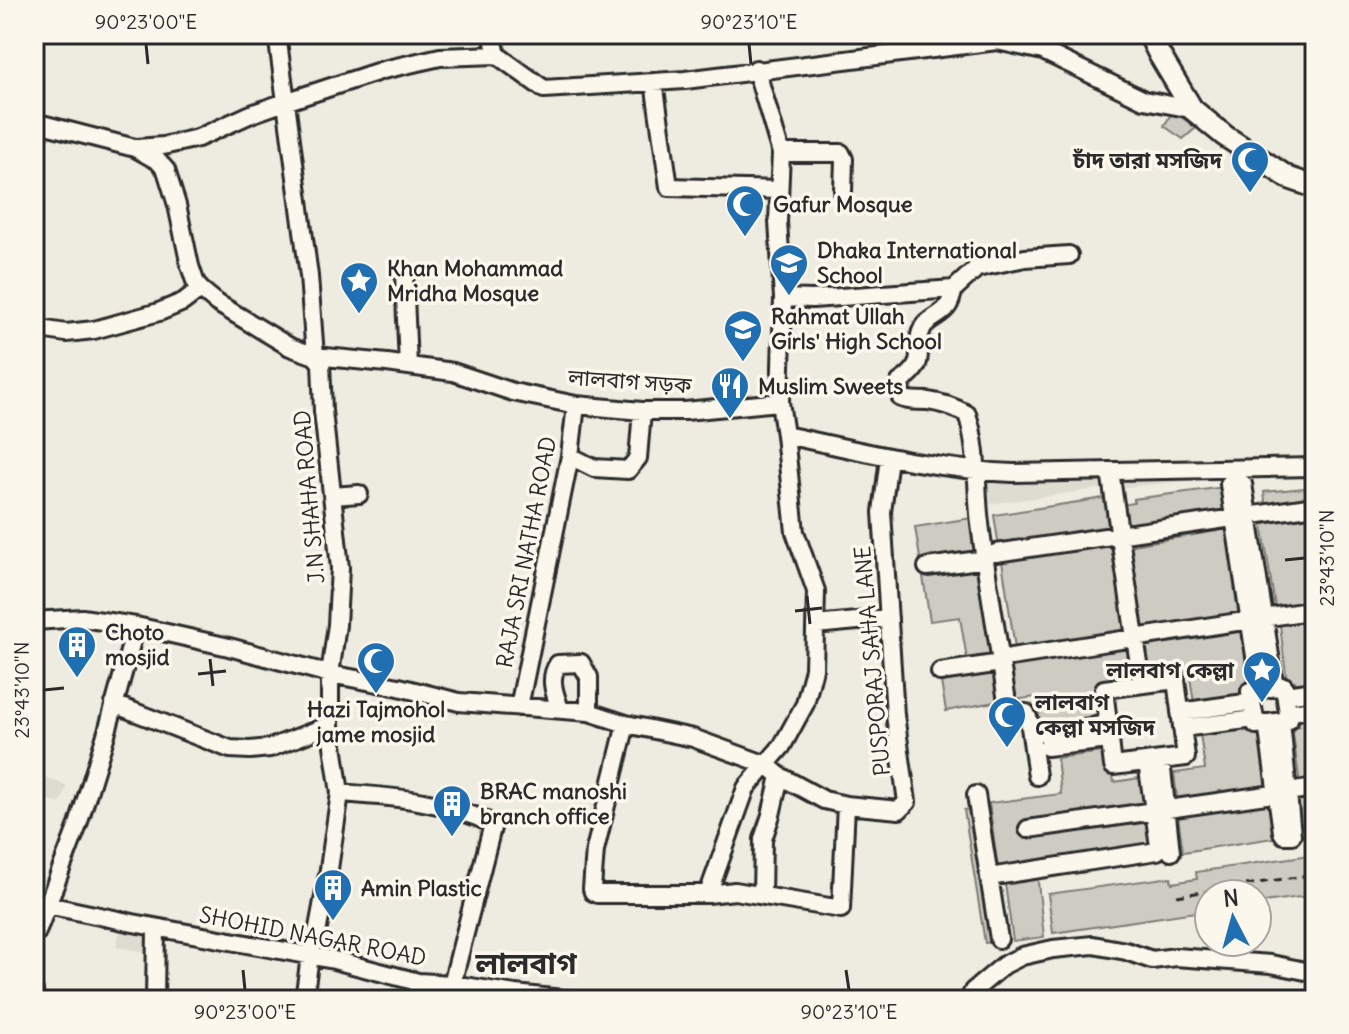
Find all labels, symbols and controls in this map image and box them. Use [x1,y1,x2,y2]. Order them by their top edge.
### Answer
text: 90°23'00"E [95,9,197,34]
text: 90°23'10"E [700,9,798,34]
mosque icon: চাঁদ তারা মসজিদ [1229,139,1271,194]
place label: চাঁদ তারা মসজিদ [1072,146,1223,174]
mosque icon: Gafur Mosque [724,183,766,238]
place label: Gafur Mosque [773,190,913,218]
place label: Dhaka International School [817,236,1017,289]
school or university icon: Dhaka International School [768,242,810,297]
place label: Khan Mohammad Mridha Mosque [387,254,563,307]
place icon: Khan Mohammad Mridha Mosque [338,260,380,315]
place label: Rahmat Ullah Girls' High School [771,302,942,355]
school or university icon: Rahmat Ullah Girls' High School [722,308,764,363]
street label: লালবাগ সড়ক [566,363,693,399]
restaurant icon: Muslim Sweets [709,365,751,420]
place label: Muslim Sweets [758,372,903,400]
street label: J.N SHAHA ROAD [287,409,331,585]
street label: RAJA SRI NATHA ROAD [490,434,562,670]
text: 23°43'10"N [1314,509,1339,607]
street label: PUSPORAJ SAHA LANE [848,545,896,777]
place label: Choto mosjid [105,618,170,671]
building icon: Choto mosjid [56,624,98,679]
mosque icon: Hazi Tajmohol jame mosjid [355,640,397,695]
text: 23°43'10"N [9,641,34,739]
place icon: লালবাগ কেল্লা [1241,649,1283,704]
place label: লালবাগ কেল্লা [1105,656,1235,684]
place label: লালবাগ কেল্লা মসজিদ [1034,688,1156,741]
mosque icon: লালবাগ কেল্লা মসজিদ [986,694,1028,749]
place label: Hazi Tajmohol jame mosjid [307,695,445,748]
place label: BRAC manoshi branch office [480,777,627,830]
building icon: BRAC manoshi branch office [431,783,473,838]
building icon: Amin Plastic [312,867,354,922]
place label: Amin Plastic [361,874,482,902]
north arrow [1193,878,1273,958]
text: N [1222,883,1240,913]
street label: SHOHID NAGAR ROAD [197,900,429,972]
district label: লালবাগ [474,944,577,982]
text: 90°23'00"E [194,999,296,1024]
text: 90°23'10"E [800,999,898,1024]

